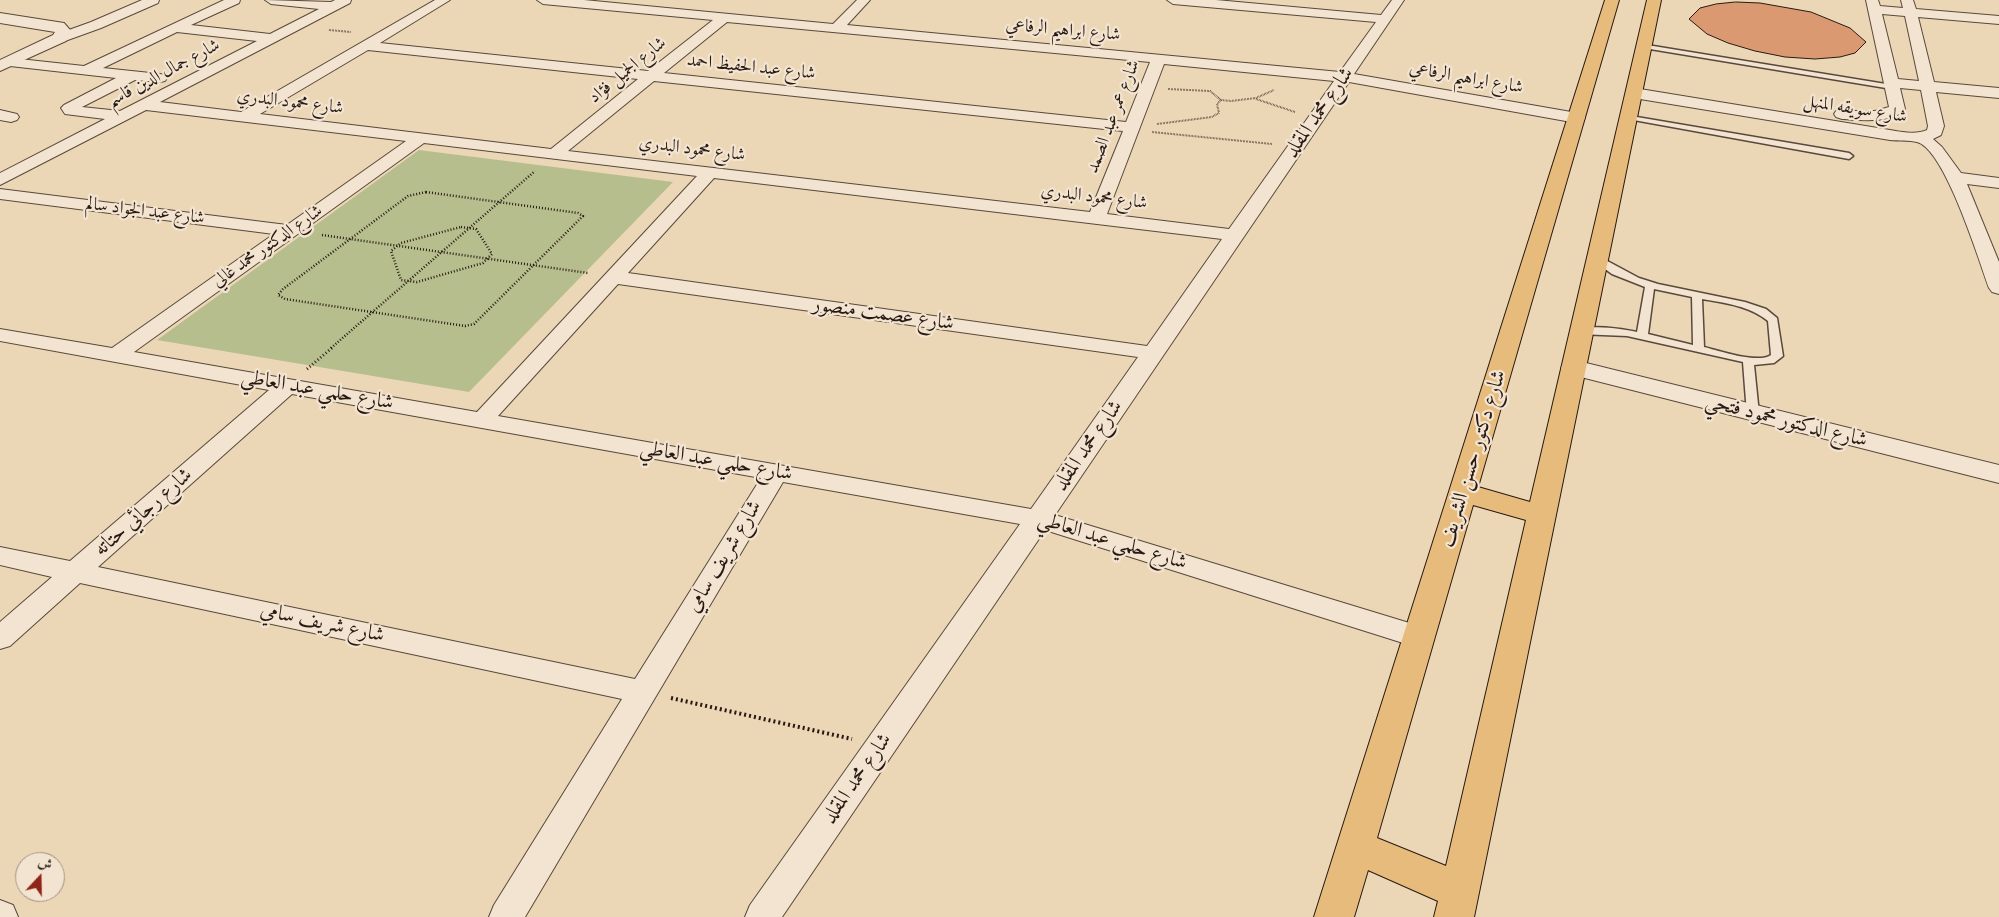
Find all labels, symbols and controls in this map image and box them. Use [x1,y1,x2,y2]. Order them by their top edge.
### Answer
street label: شارع ابراهيم الرفاعي [1005,15,1121,47]
street label: شارع الجميل فؤاد [585,33,671,109]
street label: شارع جمال الدين قاسم [104,35,224,113]
street label: شارع عبد الحفيظ احمد [685,50,817,86]
street label: شارع عمر عبد الصمد [1082,57,1146,177]
street label: شارع ابراهيم الرفاعي [1407,58,1525,100]
street label: شارع محمد المقلد [1280,63,1360,163]
street label: شارع محمود البدري [236,86,344,120]
street label: شارع سويقه المنهل [1802,91,1908,129]
street label: شارع محمود البدري [638,133,746,167]
street label: شارع محمود البدري [1040,181,1148,215]
street label: شارع عبد الجواد سالم [84,194,206,230]
street label: شارع الدكتور محمد غالي [209,201,327,293]
street label: شارع عصمت منصور [811,293,955,337]
street label: شارع حلمي عبد العاطي [239,365,395,417]
street label: شارع دكتور حسن الشريف [1435,367,1513,551]
street label: شارع الدكتور محمود فتحي [1702,390,1870,454]
street label: شارع محمد المقلد [1049,396,1129,496]
street label: شارع حلمي عبد العاطي [638,436,794,488]
street label: شارع رجائي حتاته [90,463,198,563]
street label: شارع شريف سامي [682,496,768,618]
street label: شارع حلمي عبد العاطي [1034,507,1190,577]
street label: شارع شريف سامي [257,599,387,649]
street label: شارع محمد المقلد [818,729,898,829]
north arrow [15,852,65,902]
text: ش [36,853,55,874]

